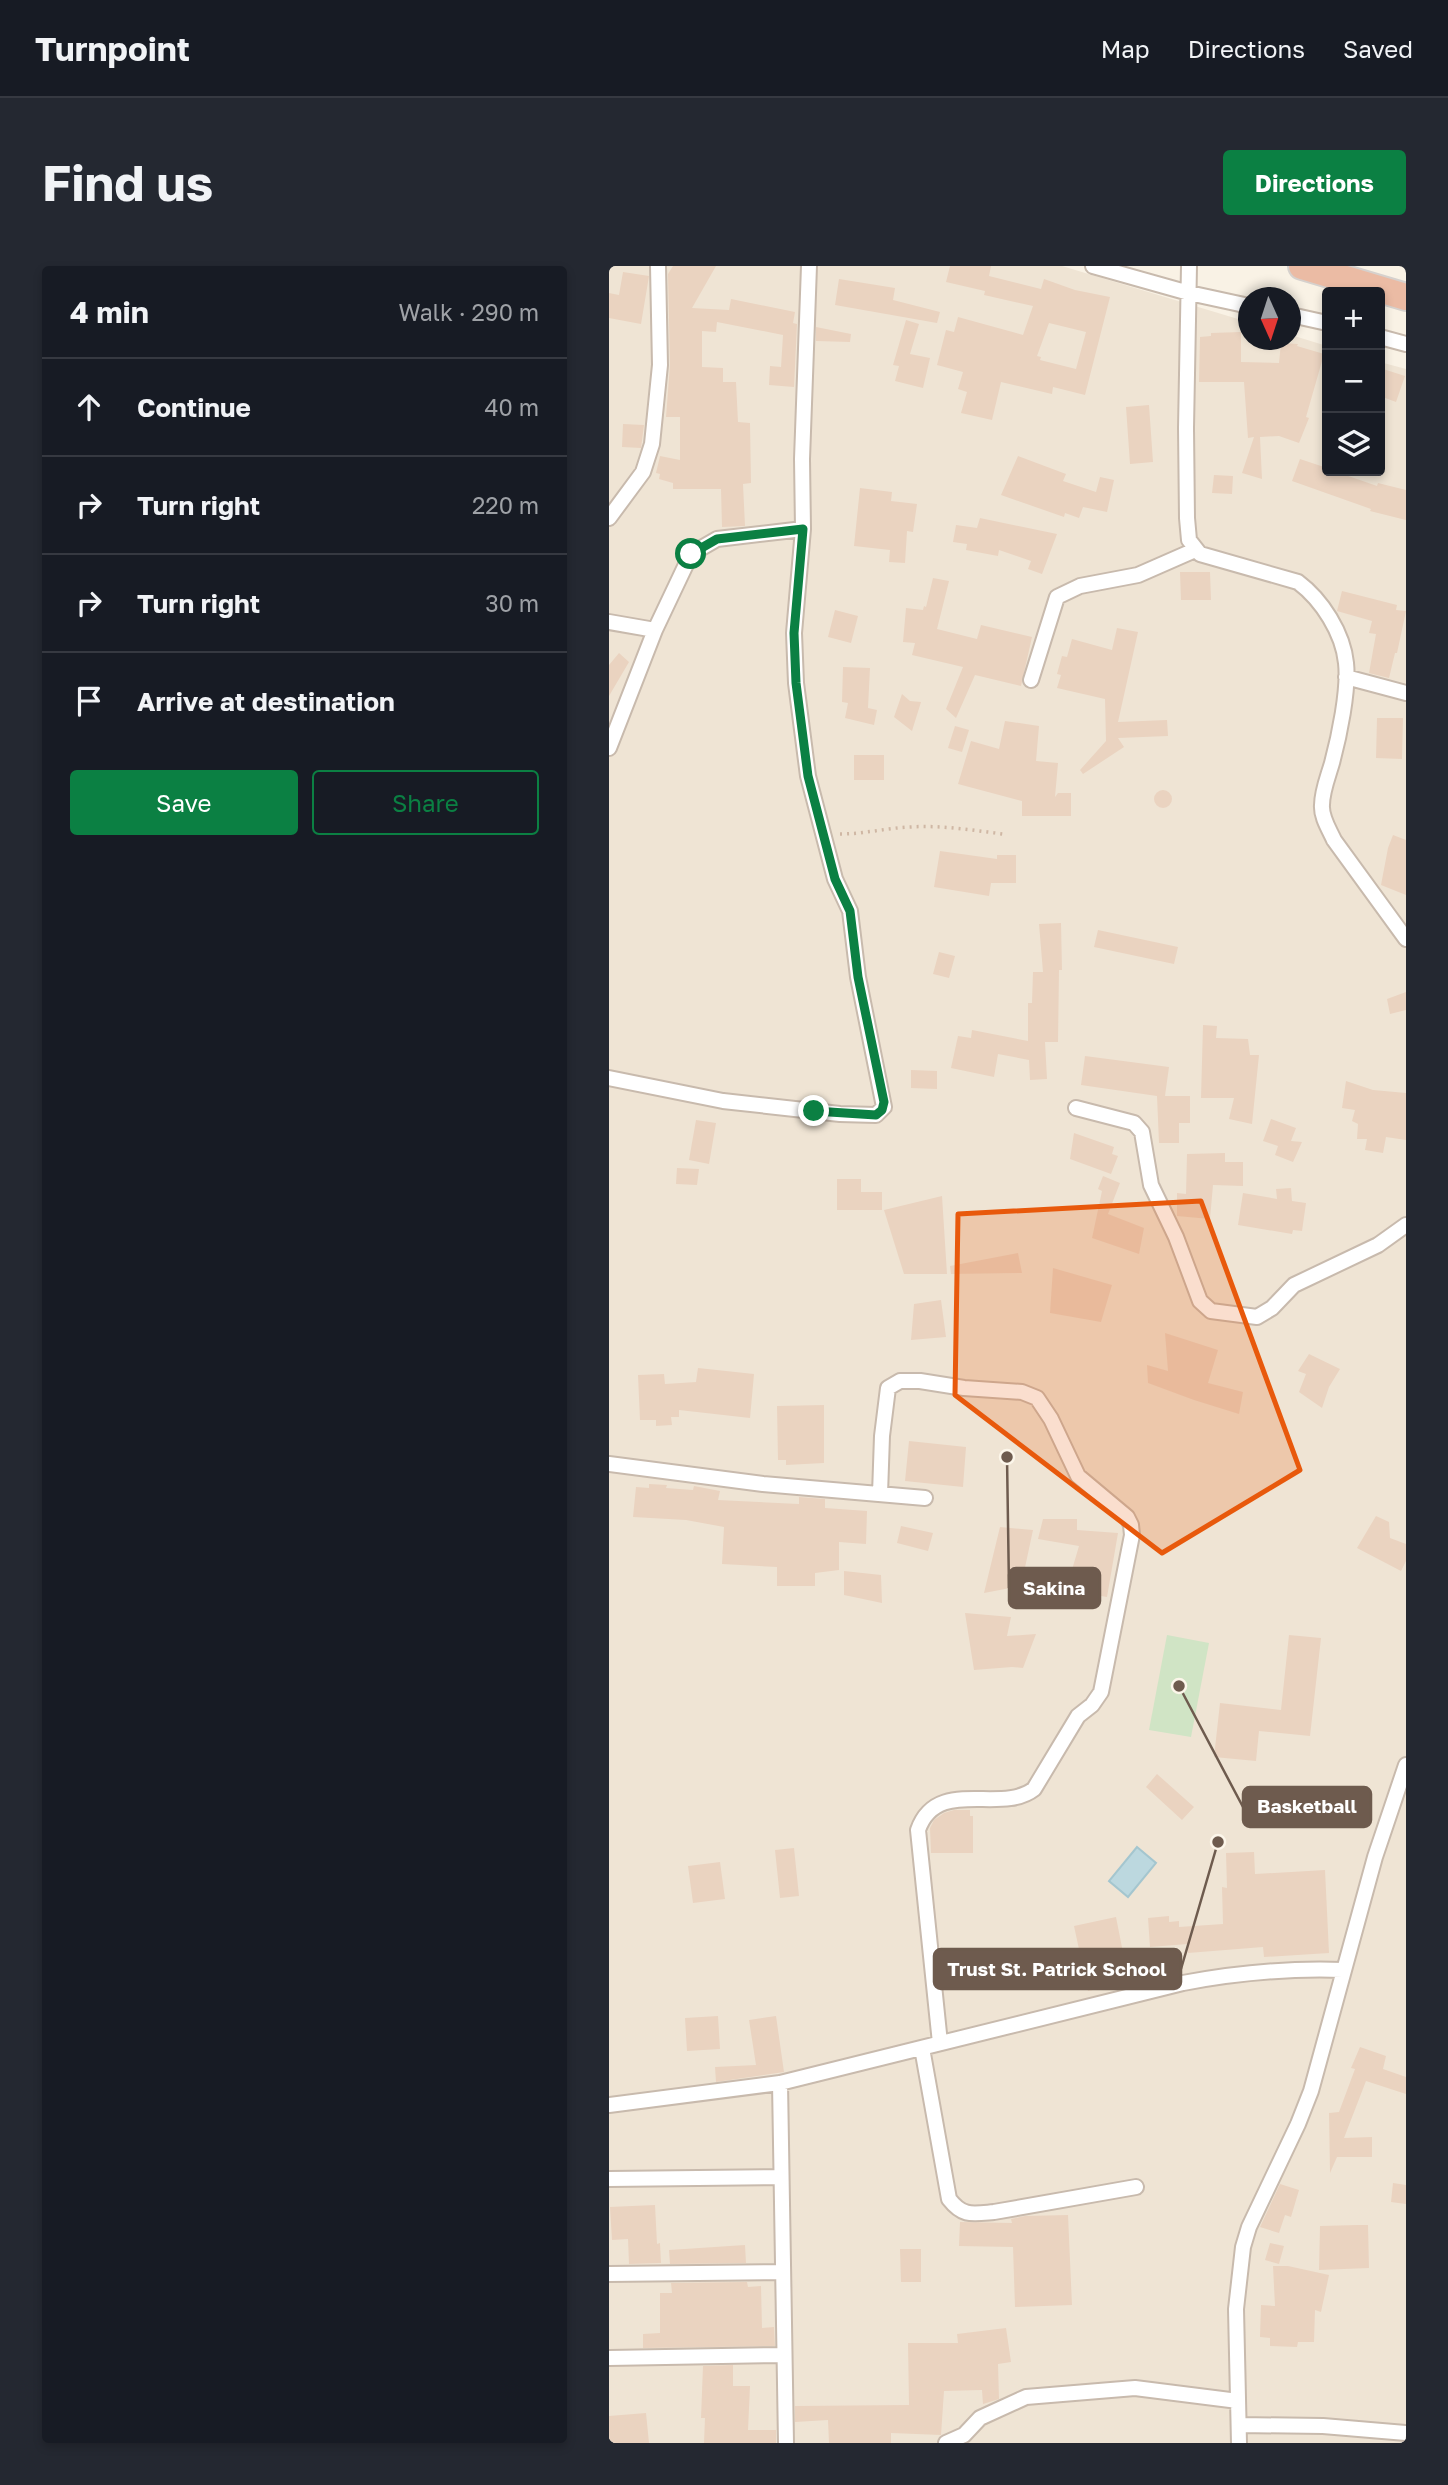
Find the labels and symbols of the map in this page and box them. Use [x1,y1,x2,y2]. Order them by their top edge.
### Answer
north arrow [1238,287,1301,350]
route start [675,538,706,569]
route end [798,1095,829,1126]
callout: Sakina [1009,1568,1100,1608]
text: Sakina [1023,1576,1085,1599]
callout: Basketball [1243,1787,1371,1827]
text: Basketball [1257,1794,1357,1817]
callout: Trust St. Patrick School [934,1949,1181,1989]
text: Trust St. Patrick School [947,1957,1167,1980]

